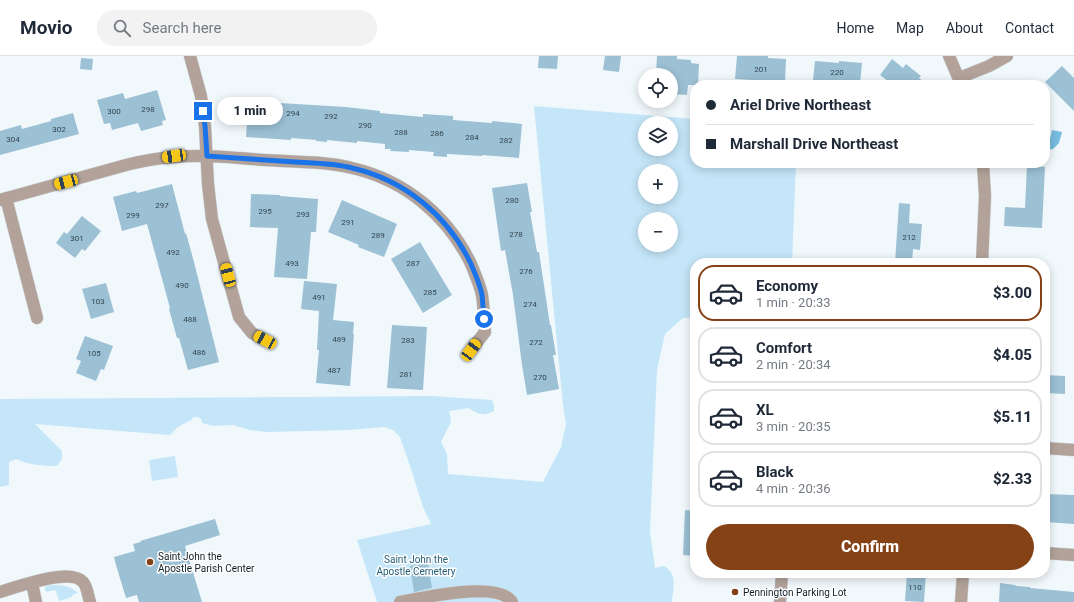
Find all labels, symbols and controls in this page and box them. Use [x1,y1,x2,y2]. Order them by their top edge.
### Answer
search box [97,10,377,46]
text: Movio [20,16,73,39]
icon: search [111,17,133,39]
text: Search here [143,19,222,37]
text: Home [836,20,874,36]
text: Map [896,20,924,36]
text: About [946,20,983,36]
text: Contact [1005,20,1054,36]
house number: 201 [754,65,768,74]
map controls [638,68,678,252]
button: locate [638,68,678,108]
house number: 220 [830,68,844,77]
text: Ariel Drive Northeast [730,96,871,114]
callout: 1 min [217,97,283,125]
route end [194,102,212,120]
text: 1 min [234,103,266,118]
house number: 298 [141,105,155,114]
house number: 300 [107,107,121,116]
house number: 294 [286,109,300,118]
house number: 292 [324,112,338,121]
button: layers [638,116,678,156]
house number: 290 [358,121,372,130]
house number: 302 [52,125,66,134]
house number: 288 [394,128,408,137]
house number: 286 [430,129,444,138]
house number: 284 [465,133,479,142]
house number: 304 [6,135,20,144]
text: Marshall Drive Northeast [730,135,898,153]
house number: 282 [499,136,513,145]
car [161,148,187,164]
button: + [638,164,678,204]
car [53,173,79,191]
house number: 280 [505,196,519,205]
house number: 297 [155,201,169,210]
house number: 295 [258,207,272,216]
house number: 293 [296,210,310,219]
house number: 299 [126,211,140,220]
button: − [638,212,678,252]
house number: 291 [341,218,355,227]
house number: 278 [509,230,523,239]
house number: 289 [371,231,385,240]
house number: 212 [902,233,916,242]
house number: 301 [70,234,84,243]
house number: 492 [166,248,180,257]
house number: 493 [285,259,299,268]
house number: 287 [406,259,420,268]
car [219,262,237,288]
house number: 276 [519,267,533,276]
icon: car [708,275,744,311]
text: Economy [756,277,818,295]
house number: 490 [175,281,189,290]
text: $3.00 [993,284,1032,302]
house number: 285 [423,288,437,297]
house number: 491 [312,293,326,302]
text: 1 min · 20:33 [756,295,831,310]
house number: 103 [91,297,105,306]
house number: 274 [523,300,537,309]
route start [475,310,493,328]
house number: 488 [183,315,197,324]
car [252,329,278,351]
house number: 489 [332,335,346,344]
house number: 283 [401,336,415,345]
car [459,337,483,363]
icon: car [708,337,744,373]
house number: 272 [529,338,543,347]
text: Comfort [756,339,812,357]
text: $4.05 [993,346,1032,364]
house number: 486 [192,348,206,357]
house number: 105 [87,349,101,358]
text: 2 min · 20:34 [756,357,831,372]
house number: 487 [327,366,341,375]
house number: 281 [399,370,413,379]
house number: 270 [533,373,547,382]
icon: car [708,399,744,435]
text: XL [756,401,774,419]
text: $5.11 [993,408,1032,426]
text: 3 min · 20:35 [756,419,831,434]
icon: car [708,461,744,497]
text: Black [756,463,793,481]
text: $2.33 [993,470,1032,488]
text: 4 min · 20:36 [756,481,831,496]
button: Confirm [706,524,1034,570]
place label: Saint John the Apostle Parish Center [158,551,255,574]
park label: Saint John the Apostle Cemetery [376,554,456,577]
marker: Saint John the Apostle Parish Center [145,557,155,567]
house number: 110 [908,583,922,592]
marker: Pennington Parking Lot [730,587,740,597]
place label: Pennington Parking Lot [743,587,847,598]

